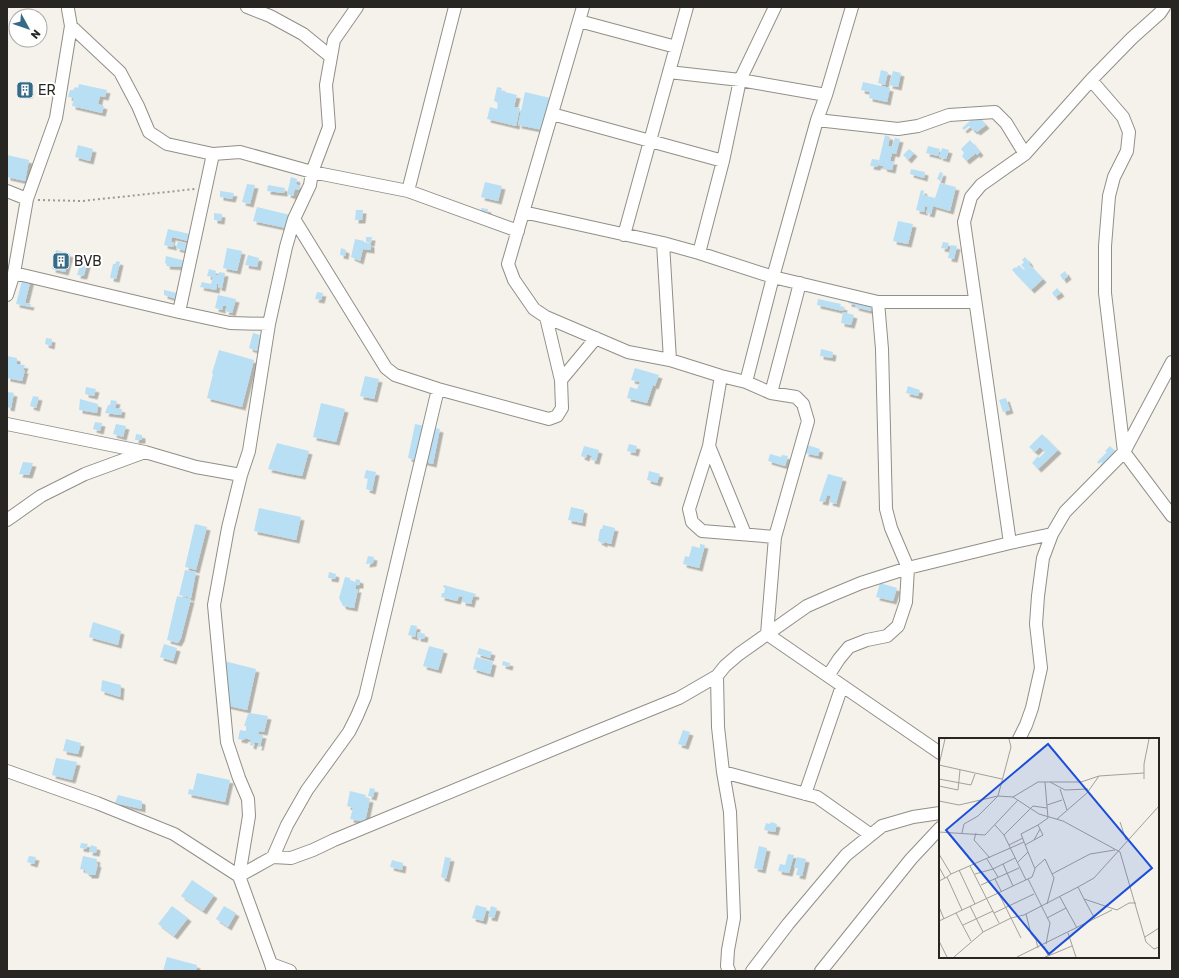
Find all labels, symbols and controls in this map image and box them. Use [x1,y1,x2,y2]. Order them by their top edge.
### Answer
north arrow [8,8,48,48]
text: N [28,27,43,41]
building icon: ER [15,80,35,100]
place label: ER [38,82,56,99]
building icon: BVB [51,251,71,271]
place label: BVB [74,253,102,270]
inset map [939,738,1159,958]

